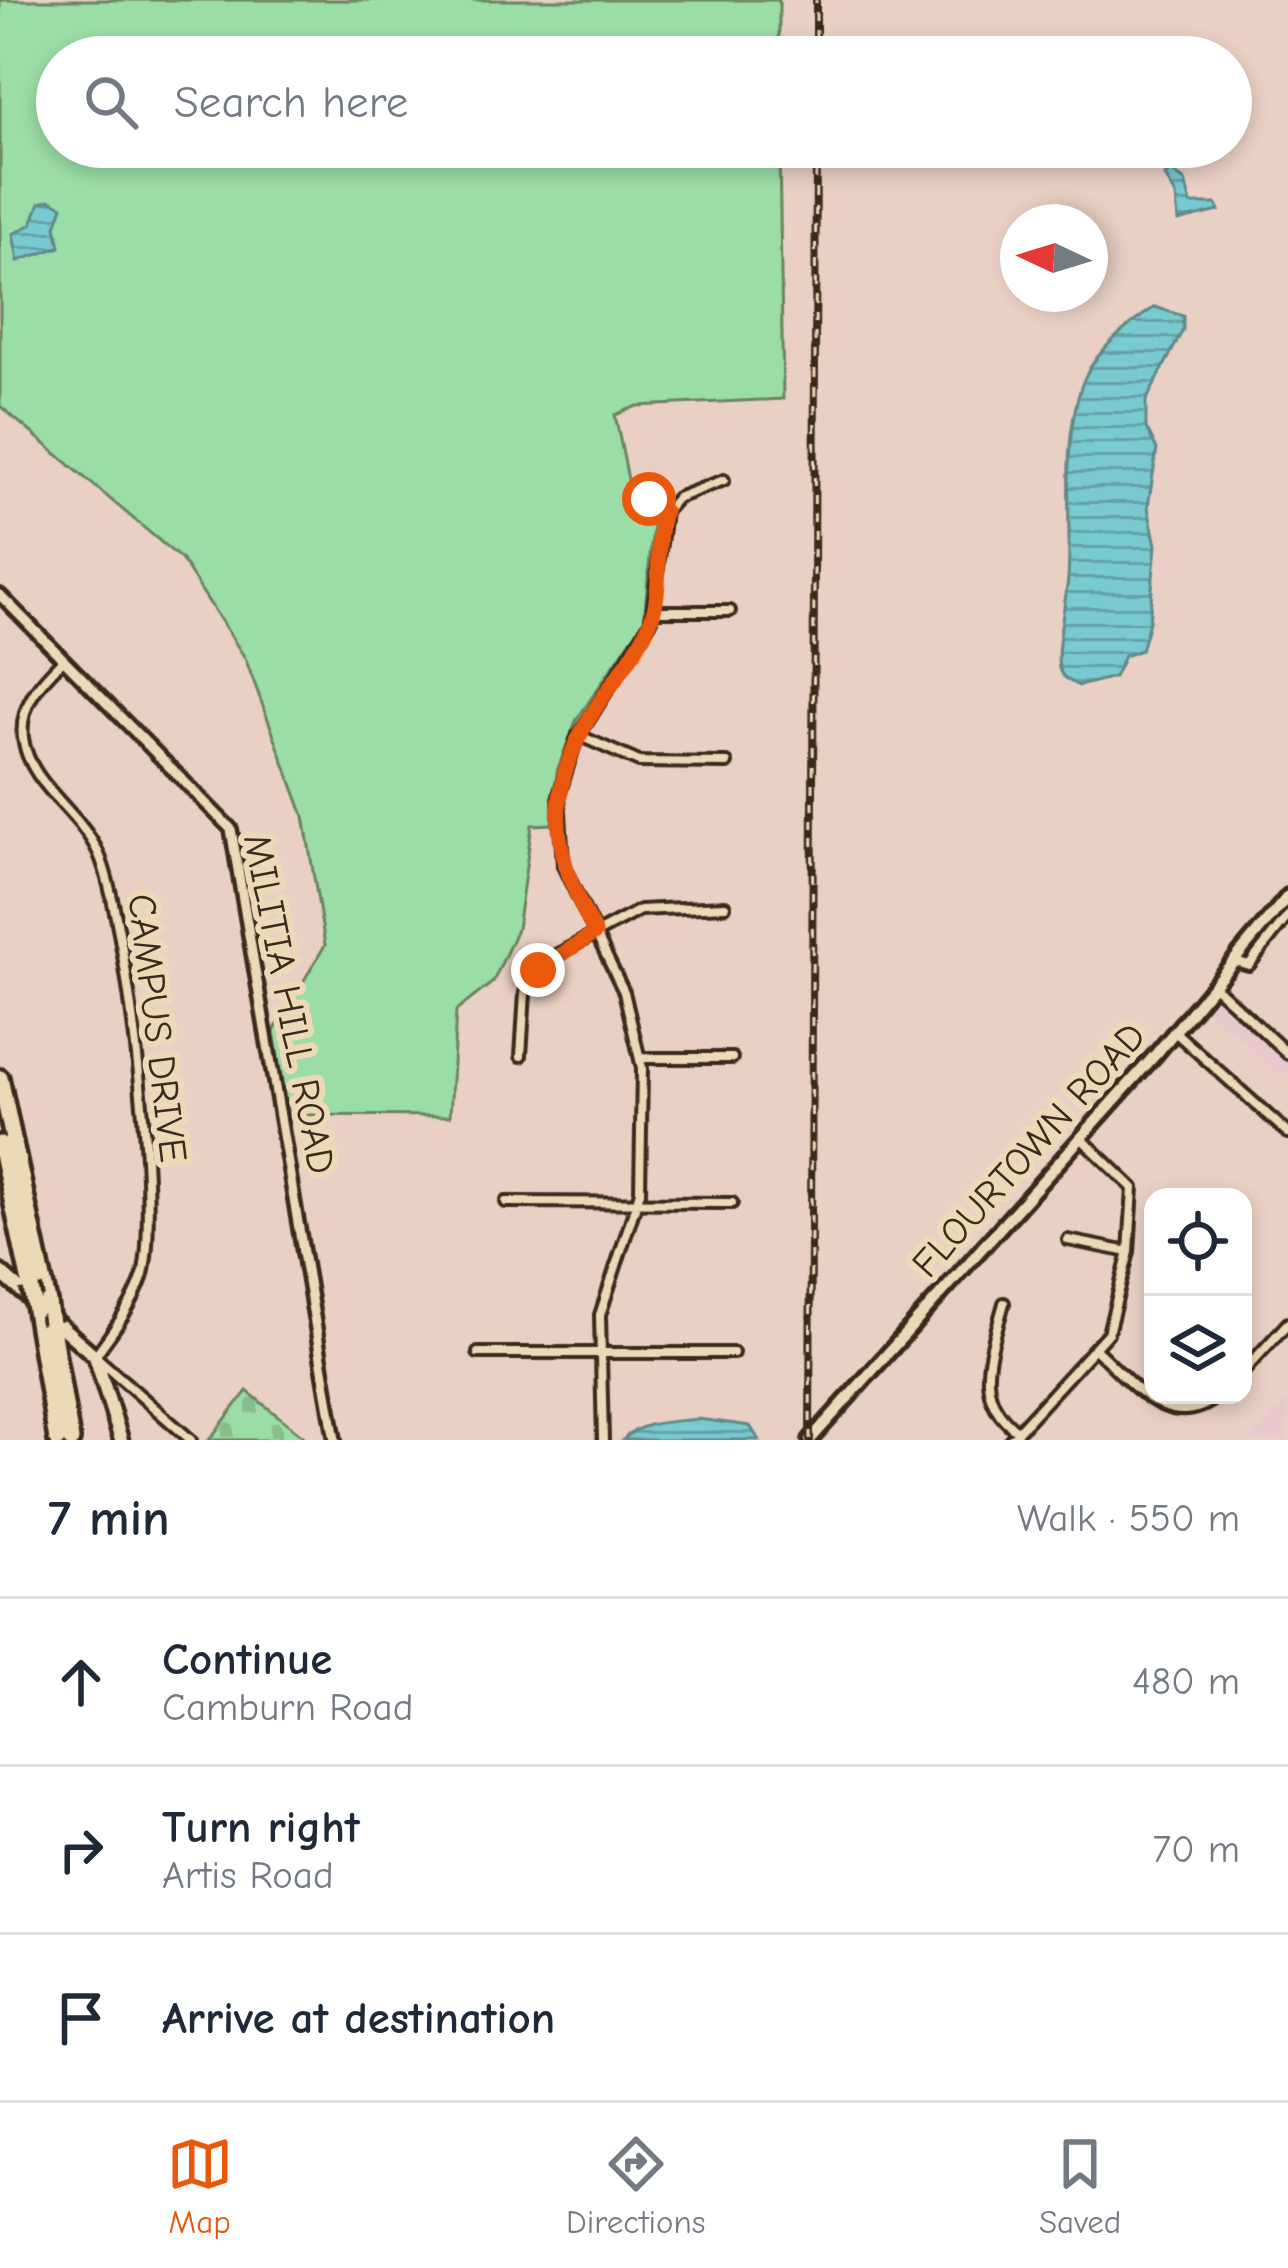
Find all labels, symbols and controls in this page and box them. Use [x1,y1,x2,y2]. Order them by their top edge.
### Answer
search box [36,36,1252,168]
icon: search [78,69,144,135]
text: Search here [174,76,408,128]
north arrow [1000,204,1108,312]
route start [622,472,676,526]
street label: MILITIA HILL ROAD [234,830,344,1178]
street label: CAMPUS DRIVE [118,891,196,1165]
route end [511,943,565,997]
street label: FLOURTOWN ROAD [903,1014,1155,1286]
map controls [1144,1188,1252,1404]
button: locate [1144,1188,1252,1296]
button: layers [1144,1296,1252,1404]
text: 7 min [48,1489,170,1548]
text: Walk · 550 m [1017,1496,1240,1541]
text: Continue [162,1633,332,1685]
icon: ahead [48,1649,114,1715]
text: 480 m [1132,1659,1240,1704]
text: Camburn Road [162,1685,413,1730]
text: Turn right [162,1801,360,1853]
icon: right [48,1817,114,1883]
text: 70 m [1153,1827,1240,1872]
text: Artis Road [162,1853,334,1898]
icon: arrive [48,1985,114,2051]
text: Arrive at destination [162,1992,555,2044]
tab: Map [167,2131,233,2241]
tab: Directions [566,2131,706,2241]
tab: Saved [1039,2131,1121,2241]

